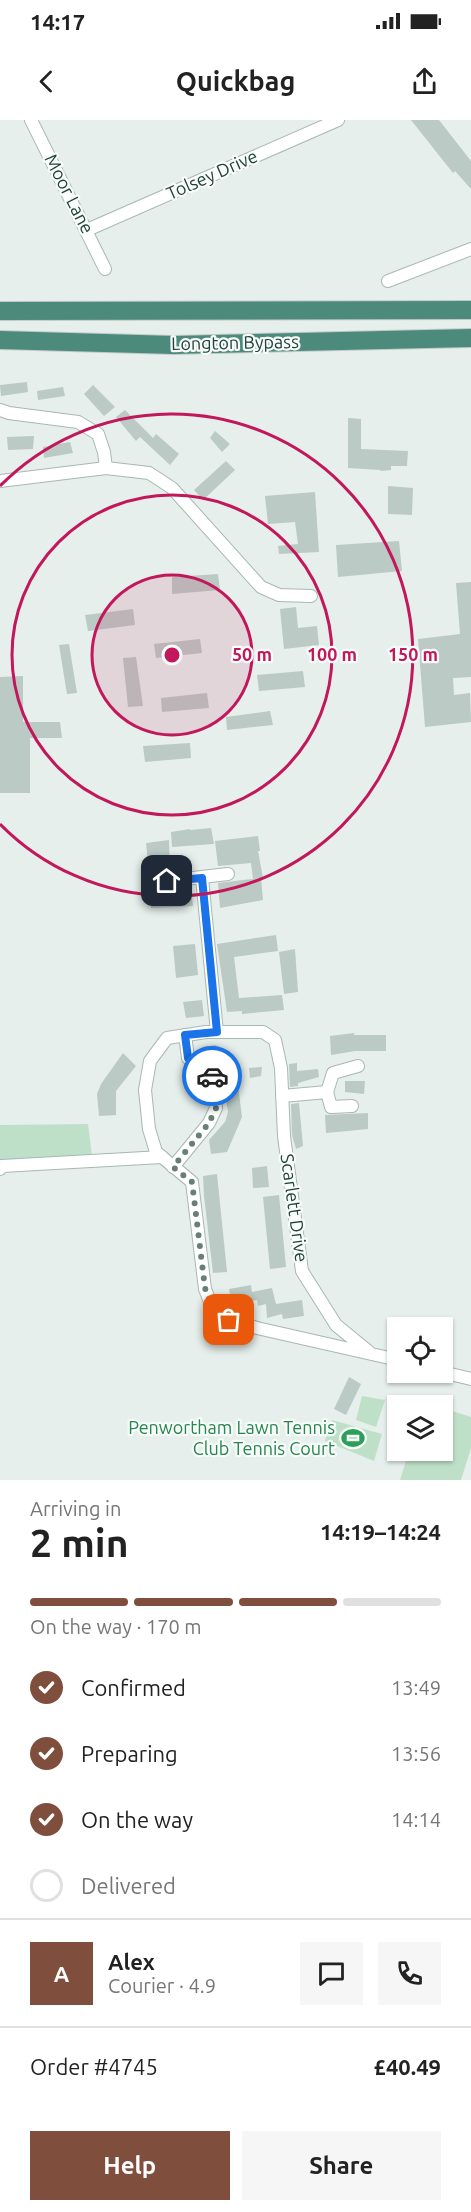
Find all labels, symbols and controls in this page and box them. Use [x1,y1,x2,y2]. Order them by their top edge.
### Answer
text: 14:17 [30,9,85,34]
icon: back [30,65,63,98]
icon: share [408,65,441,98]
text: Quickbag [176,66,295,96]
street label: Tolsey Drive [163,145,260,203]
street label: Moor Lane [41,151,98,237]
street label: Longton Bypass [171,331,299,353]
text: 50 m [232,644,272,664]
text: 100 m [307,644,357,664]
text: 150 m [388,644,438,664]
centre of rings [162,645,182,665]
pin [141,855,192,906]
icon: home [150,864,183,897]
courier [182,1046,242,1106]
icon: car [196,1060,229,1093]
street label: Scarlett Drive [277,1152,312,1263]
pin [203,1294,254,1345]
icon: bag [212,1303,245,1336]
map controls [387,1317,453,1461]
button: locate [387,1317,453,1383]
button: layers [387,1395,453,1461]
place label: Penwortham Lawn Tennis Club Tennis Court [128,1417,335,1458]
sports icon: Penwortham Lawn Tennis Club Tennis Court [340,1425,366,1451]
text: Arriving in [30,1497,121,1520]
text: 14:19–14:24 [320,1519,441,1544]
text: 2 min [30,1521,129,1564]
text: On the way · 170 m [30,1615,202,1638]
icon: check [30,1671,63,1704]
text: Confirmed [81,1675,186,1700]
text: 13:49 [391,1676,441,1699]
icon: check [30,1737,63,1770]
text: Preparing [81,1741,178,1766]
text: 13:56 [391,1742,441,1765]
icon: check [30,1803,63,1836]
text: On the way [81,1807,193,1832]
text: 14:14 [391,1808,441,1831]
text: Delivered [81,1873,176,1898]
button: chat [300,1942,363,2005]
button: phone [378,1942,441,2005]
text: Alex [108,1949,155,1974]
text: A [54,1961,69,1986]
text: Courier · 4.9 [108,1974,216,1997]
text: Order #4745 [30,2054,158,2079]
text: £40.49 [374,2054,441,2079]
button: Help [30,2131,230,2200]
button: Share [242,2131,441,2200]

